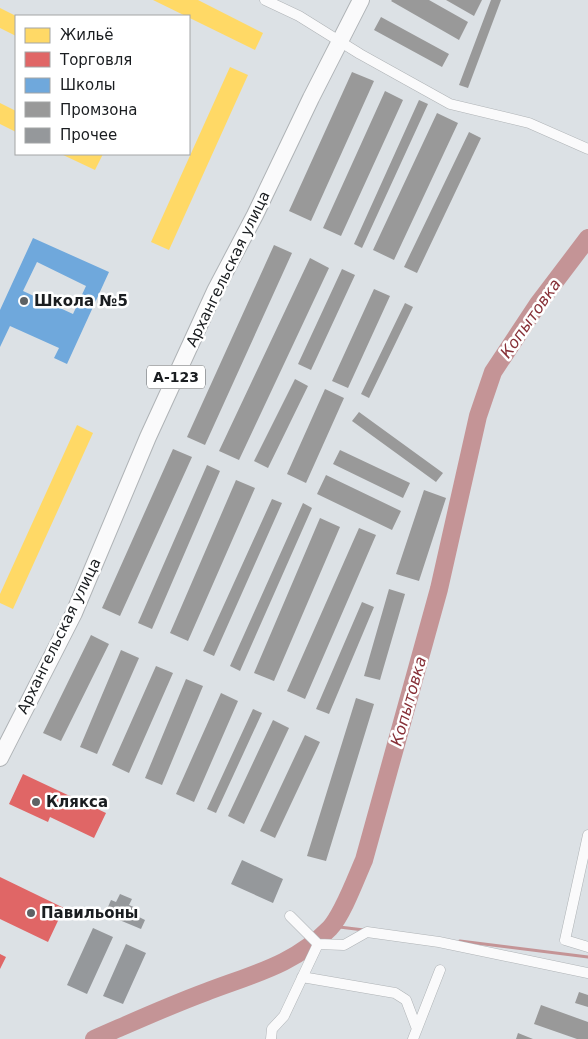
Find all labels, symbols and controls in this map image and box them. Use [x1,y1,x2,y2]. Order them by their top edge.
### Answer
legend [15,15,190,155]
text: Жильё [60,26,114,44]
text: Торговля [59,51,132,69]
text: Школы [60,76,116,94]
text: Промзона [60,101,137,119]
text: Прочее [60,126,117,144]
street label: Архангельская улица [182,188,274,350]
water label: Копытовка [496,275,565,362]
place label: Школа №5 [34,292,128,310]
marker: Школа №5 [18,295,30,307]
road number: А-123 [147,366,205,388]
street label: Архангельская улица [13,555,105,717]
water label: Копытовка [387,654,430,748]
place label: Клякса [46,793,108,811]
marker: Клякса [30,796,42,808]
place label: Павильоны [41,904,138,922]
marker: Павильоны [25,907,37,919]

